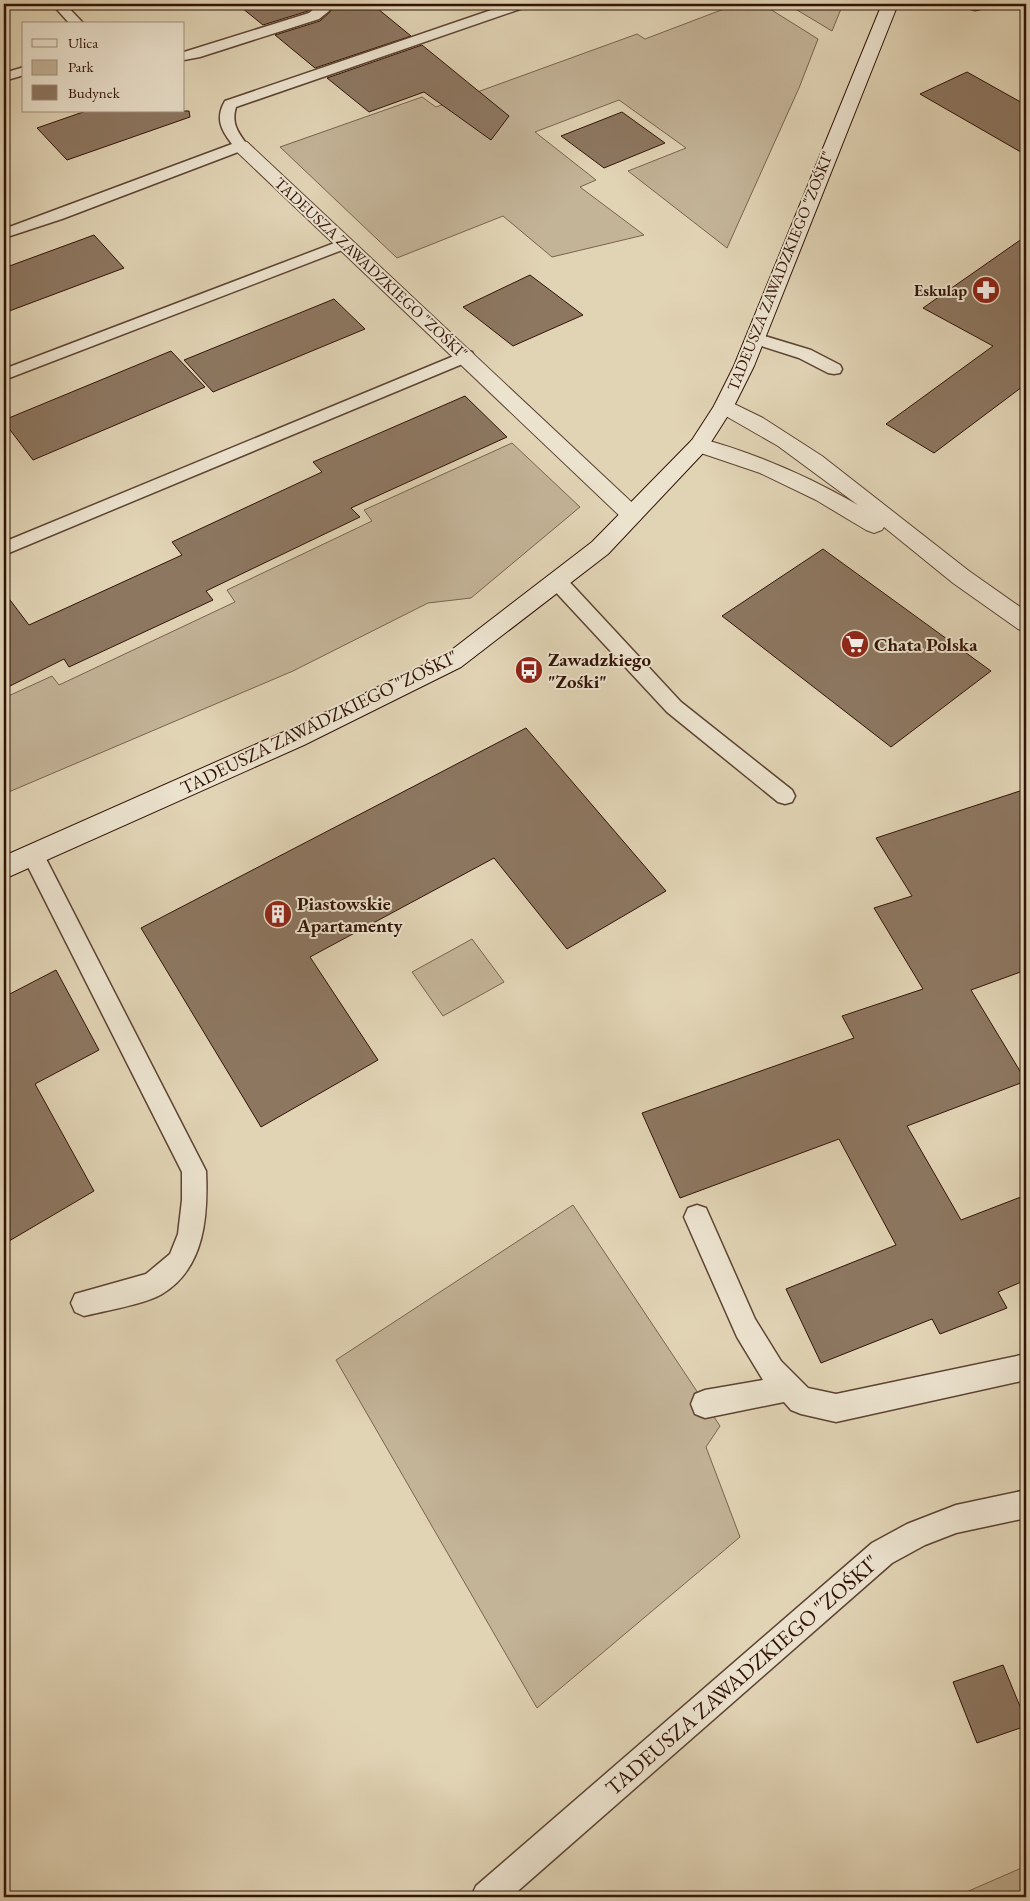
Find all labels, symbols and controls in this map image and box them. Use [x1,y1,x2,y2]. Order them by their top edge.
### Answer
legend [22,22,185,112]
text: Ulica [68,33,98,52]
text: Park [68,57,95,76]
text: Budynek [68,83,121,102]
street label: TADEUSZA ZAWADZKIEGO "ZOŚKI" [722,148,838,394]
street label: TADEUSZA ZAWADZKIEGO "ZOŚKI" [270,173,472,363]
pharmacy icon: Eskulap [971,275,1001,305]
place label: Eskulap [914,280,967,301]
supermarket icon: Chata Polska [840,629,870,659]
place label: Chata Polska [874,632,978,657]
street label: TADEUSZA ZAWADZKIEGO "ZOŚKI" [176,644,462,800]
place label: Zawadzkiego "Zośki" [548,647,651,694]
bus stop icon: Zawadzkiego "Zośki" [514,655,544,685]
place label: Piastowskie Apartamenty [296,891,404,938]
building icon: Piastowskie Apartamenty [263,899,293,929]
street label: TADEUSZA ZAWADZKIEGO "ZOŚKI" [599,1548,885,1802]

